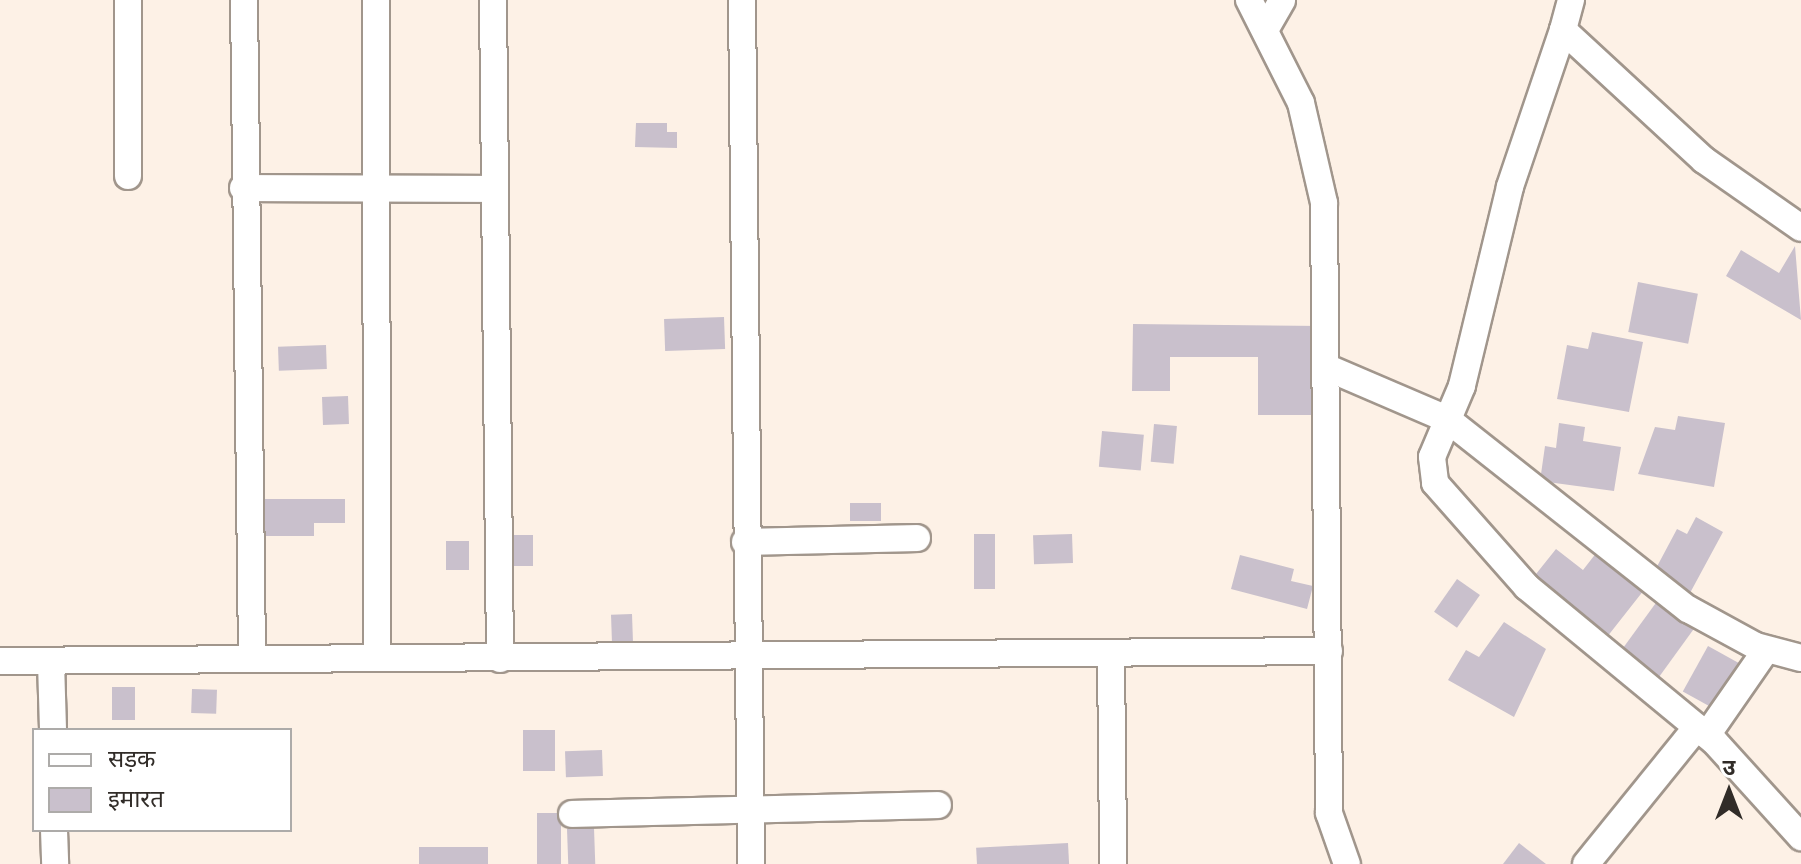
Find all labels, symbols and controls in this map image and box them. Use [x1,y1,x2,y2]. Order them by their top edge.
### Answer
legend [32,728,292,832]
text: सड़क [108,743,156,774]
north arrow [1689,752,1769,832]
text: उ [1723,753,1735,782]
text: इमारत [108,783,164,814]

